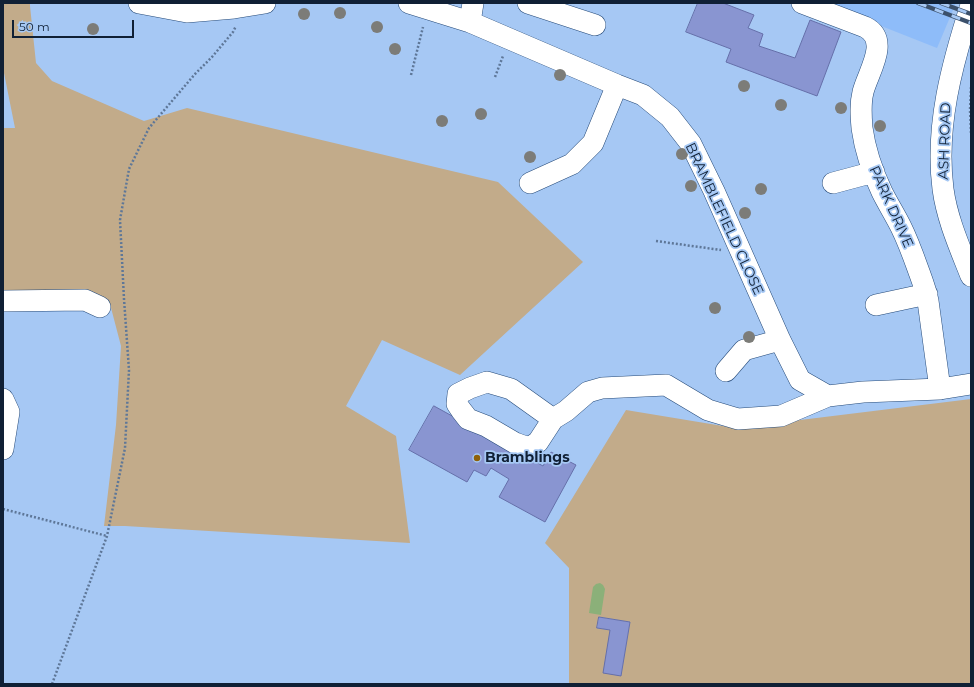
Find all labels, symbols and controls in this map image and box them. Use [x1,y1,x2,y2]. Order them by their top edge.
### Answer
scale bar [14,12,136,38]
text: 50 m [19,19,50,34]
street label: ASH ROAD [935,102,955,180]
street label: BRAMBLEFIELD CLOSE [681,140,767,298]
street label: PARK DRIVE [865,163,917,251]
place label: Bramblings [485,450,570,466]
marker: Bramblings [472,453,482,463]

